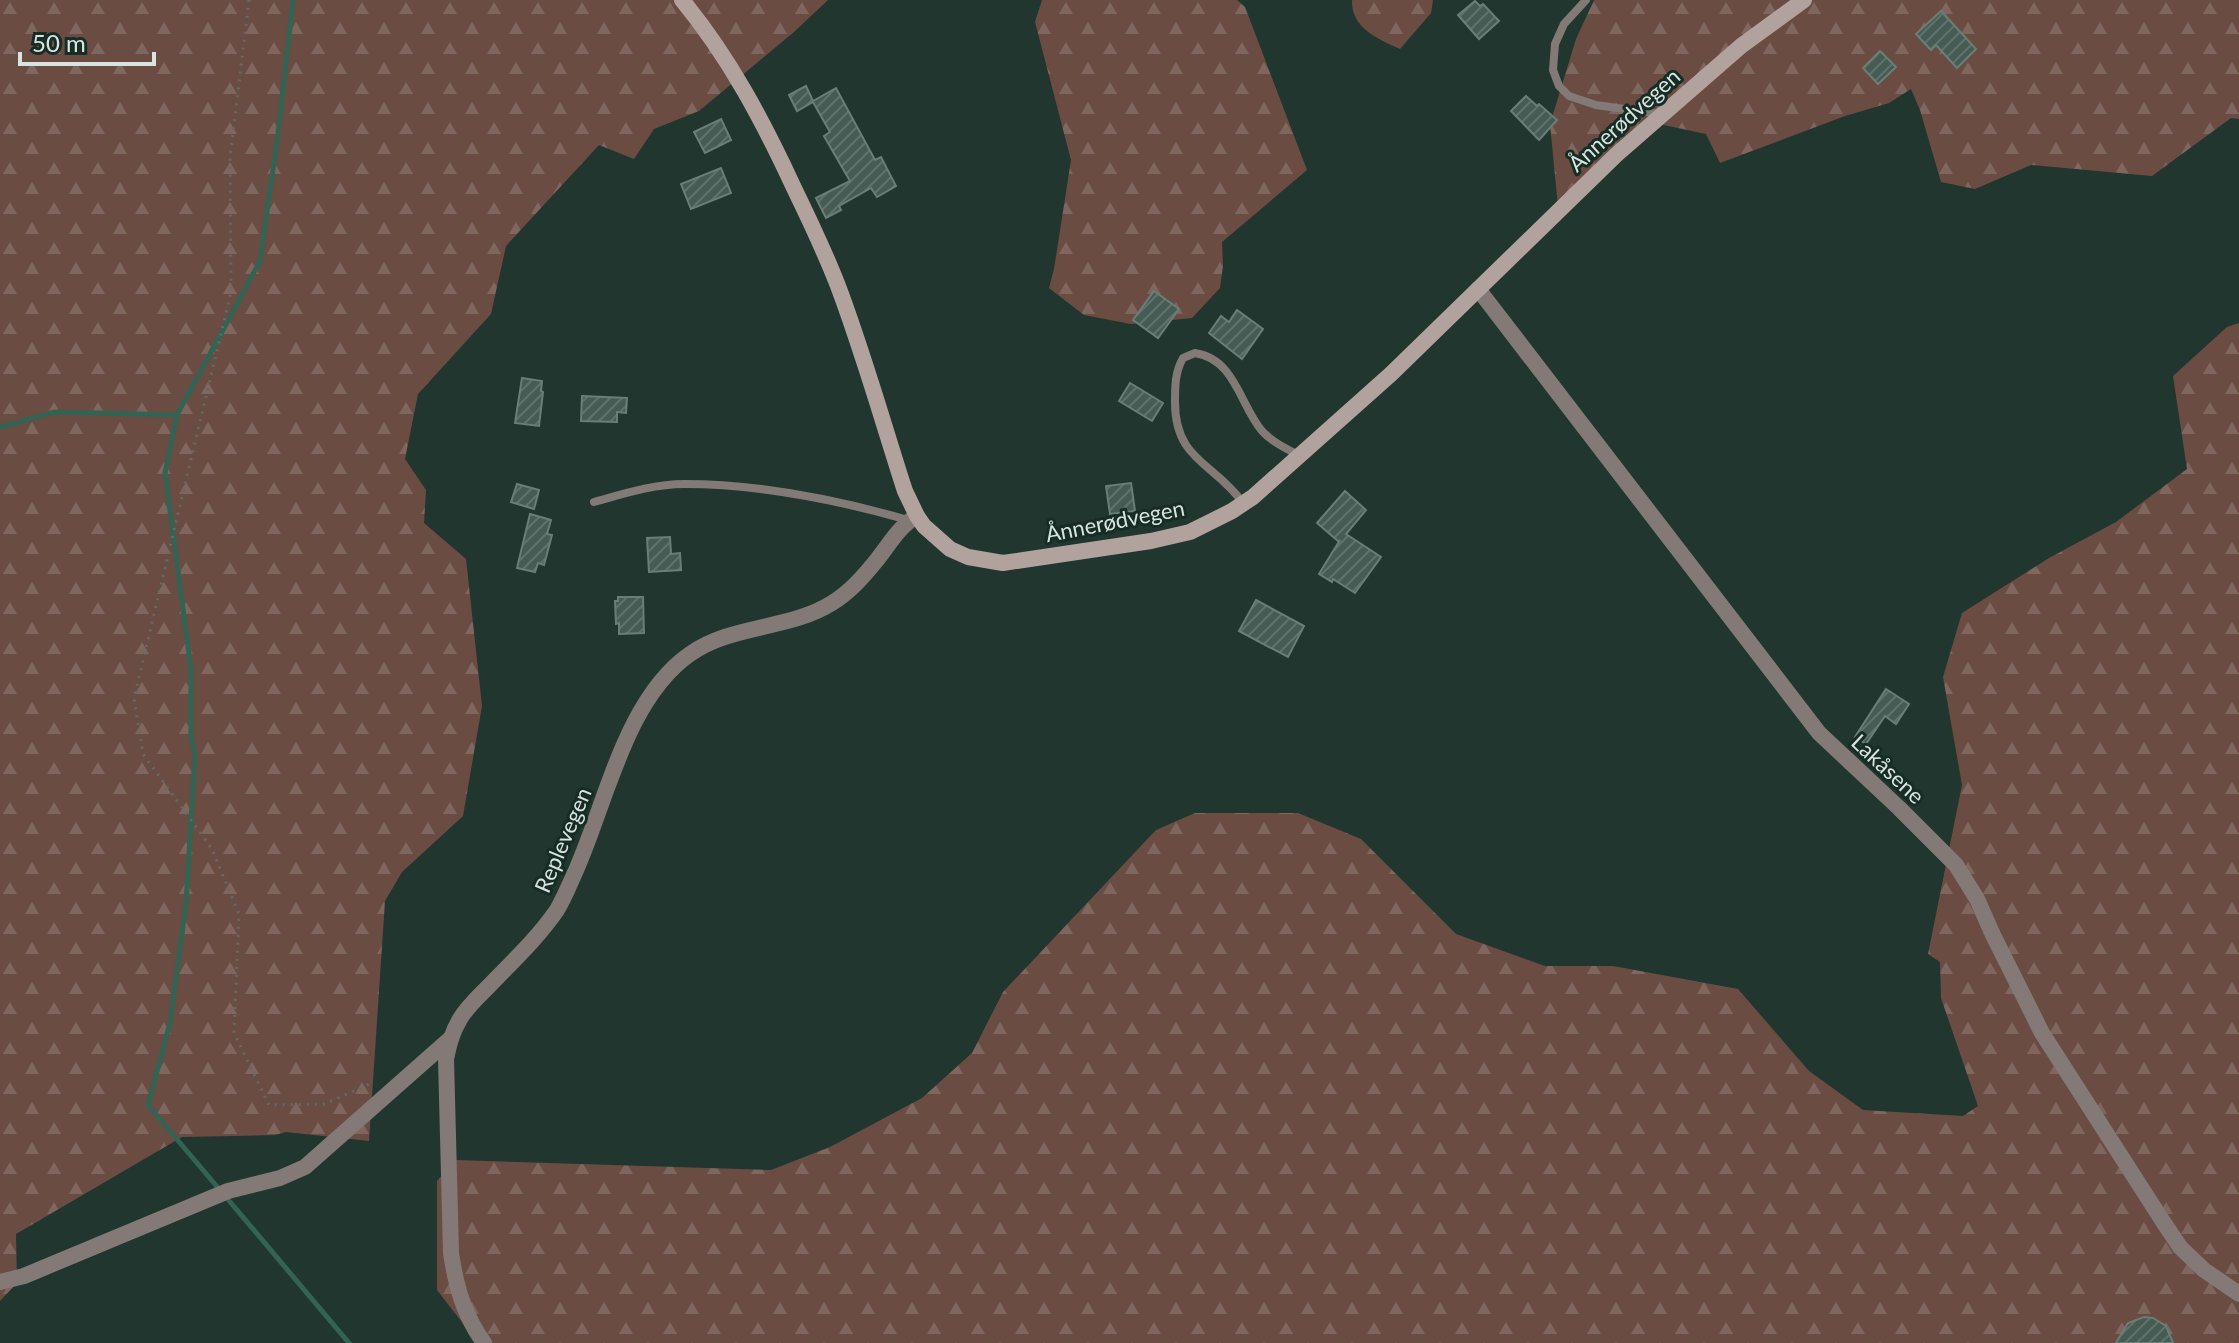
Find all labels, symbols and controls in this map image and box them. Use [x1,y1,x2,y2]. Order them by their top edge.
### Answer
scale bar [20,16,154,66]
text: 50 m [32,28,86,57]
street label: Ånnerødvegen [1562,62,1685,177]
street label: Ånnerødvegen [1043,494,1187,547]
street label: Lakåsene [1846,728,1930,809]
street label: Replevegen [528,783,597,896]

